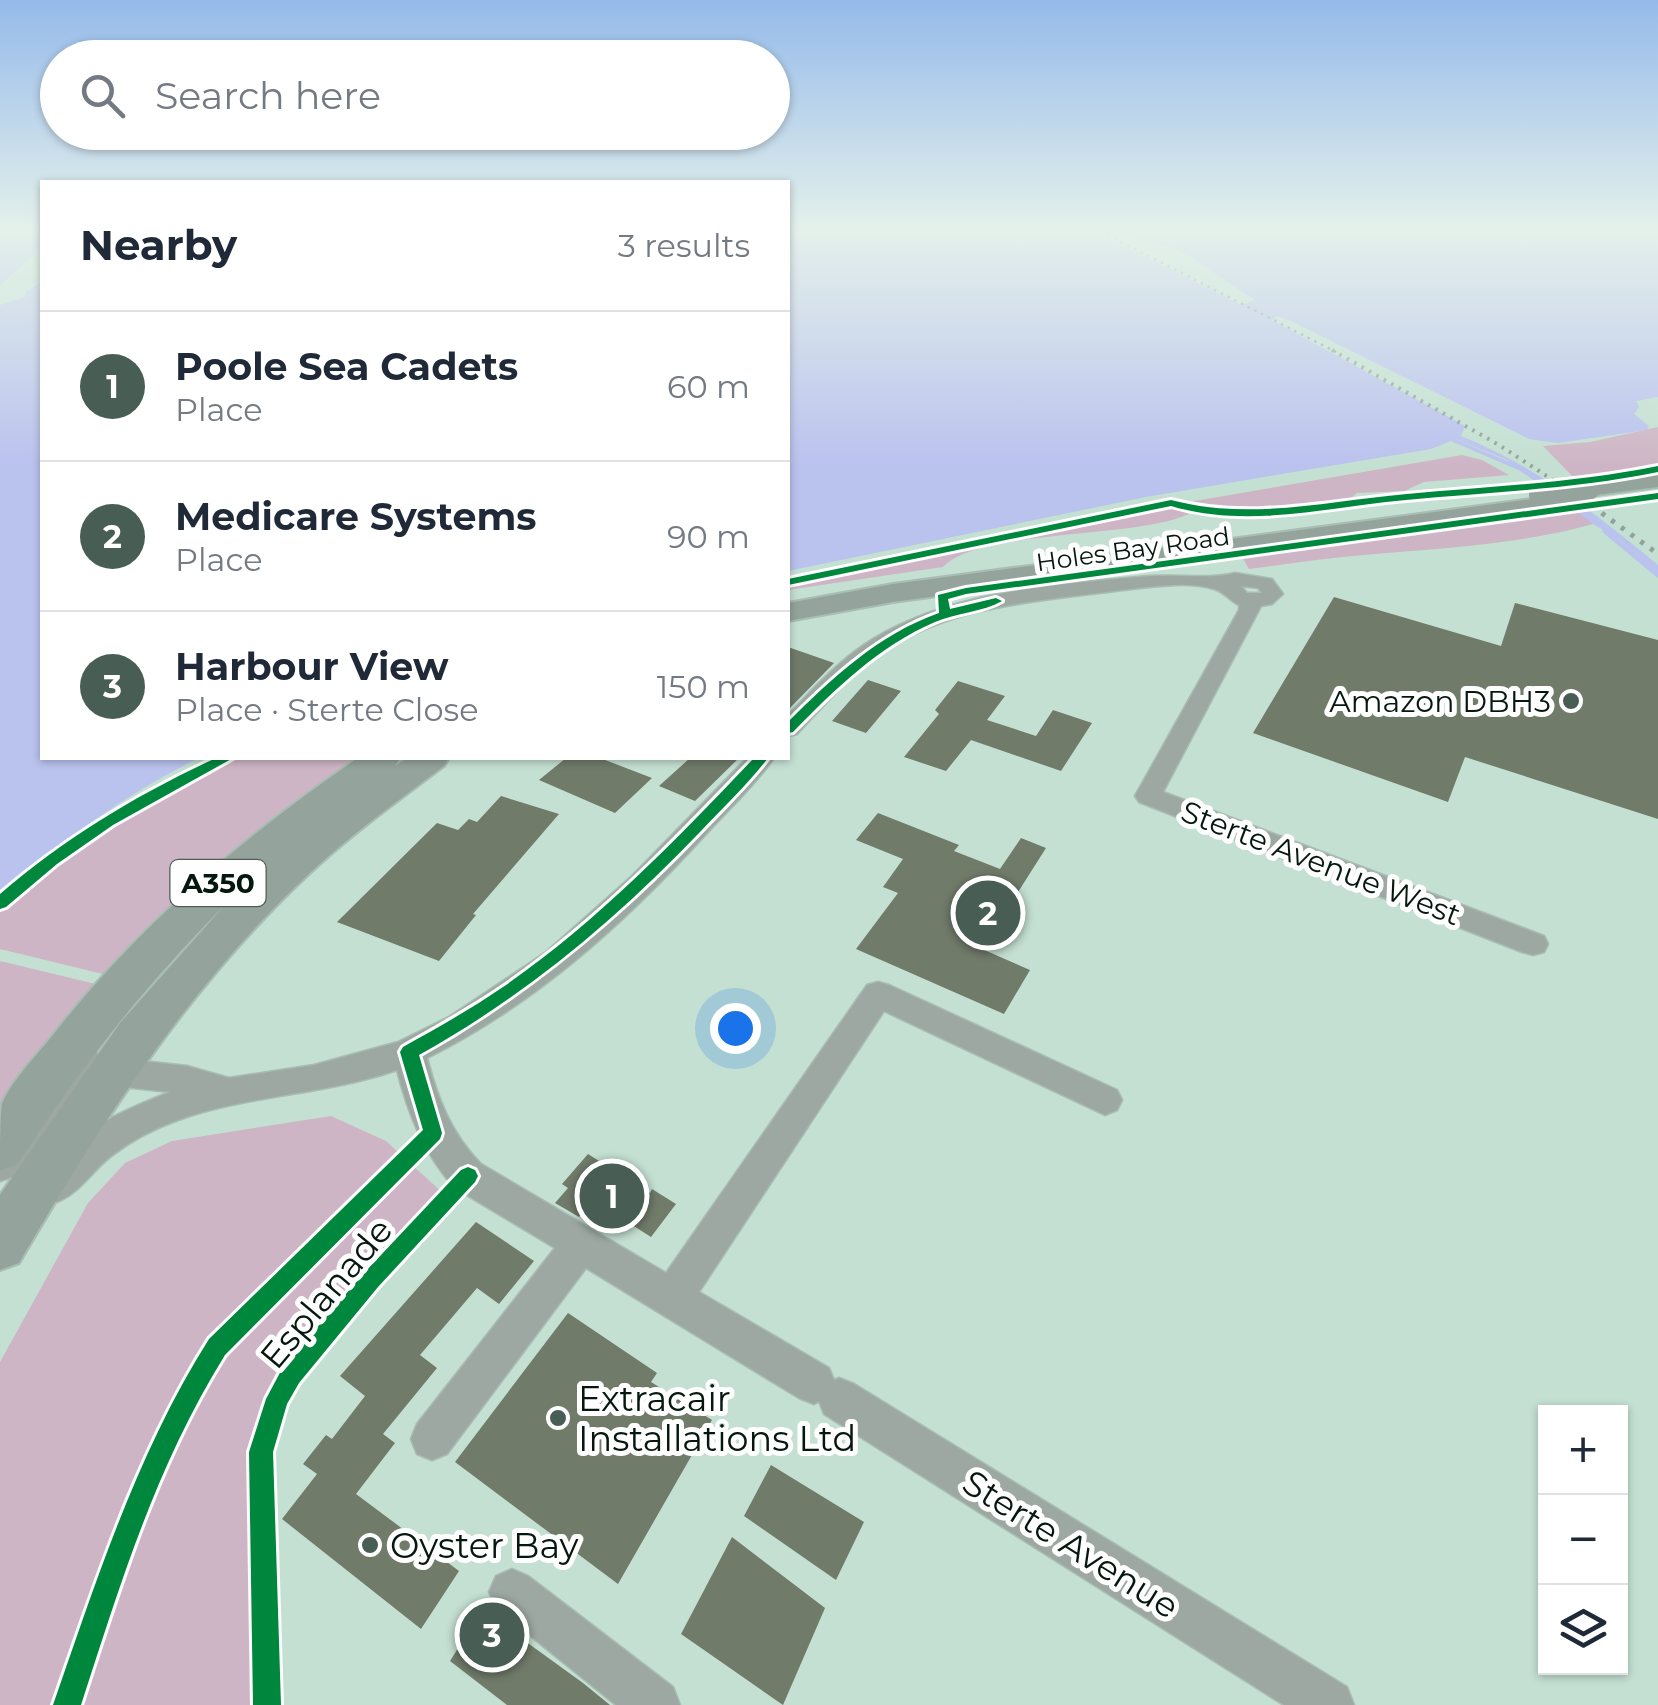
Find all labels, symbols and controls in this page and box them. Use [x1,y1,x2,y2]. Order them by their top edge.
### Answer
search box [40,40,790,150]
icon: search [75,68,130,123]
text: Search here [155,72,381,119]
text: Nearby [80,219,237,271]
text: 3 results [618,226,750,265]
text: Poole Sea Cadets [175,343,518,390]
text: 1 [106,367,119,406]
text: 60 m [667,367,750,406]
text: Place [175,390,263,429]
text: Medicare Systems [175,493,536,540]
text: 2 [103,517,122,556]
text: 90 m [667,517,750,556]
street label: Holes Bay Road [1034,521,1232,577]
text: Place [175,540,263,579]
text: Harbour View [175,643,449,690]
text: 3 [103,667,122,706]
text: 150 m [657,667,750,706]
place label: Amazon DBH3 [1329,683,1551,720]
text: Place · Sterte Close [175,690,478,729]
marker: Amazon DBH3 [1560,690,1582,712]
street label: Sterte Avenue West [1176,793,1466,933]
road number: A350 [170,860,266,906]
pin: 2 [956,876,1020,950]
your location [710,1003,761,1054]
pin: 1 [580,1158,644,1234]
street label: Esplanade [251,1209,401,1377]
place label: Extracair Installations Ltd [578,1377,856,1460]
map controls [1538,1405,1628,1675]
button: + [1538,1405,1628,1495]
marker: Extracair Installations Ltd [547,1407,569,1429]
street label: Sterte Avenue [955,1460,1187,1628]
button: − [1538,1495,1628,1585]
place label: Oyster Bay [390,1524,578,1567]
marker: Oyster Bay [359,1534,381,1556]
button: layers [1538,1585,1628,1675]
pin: 3 [460,1598,524,1672]

